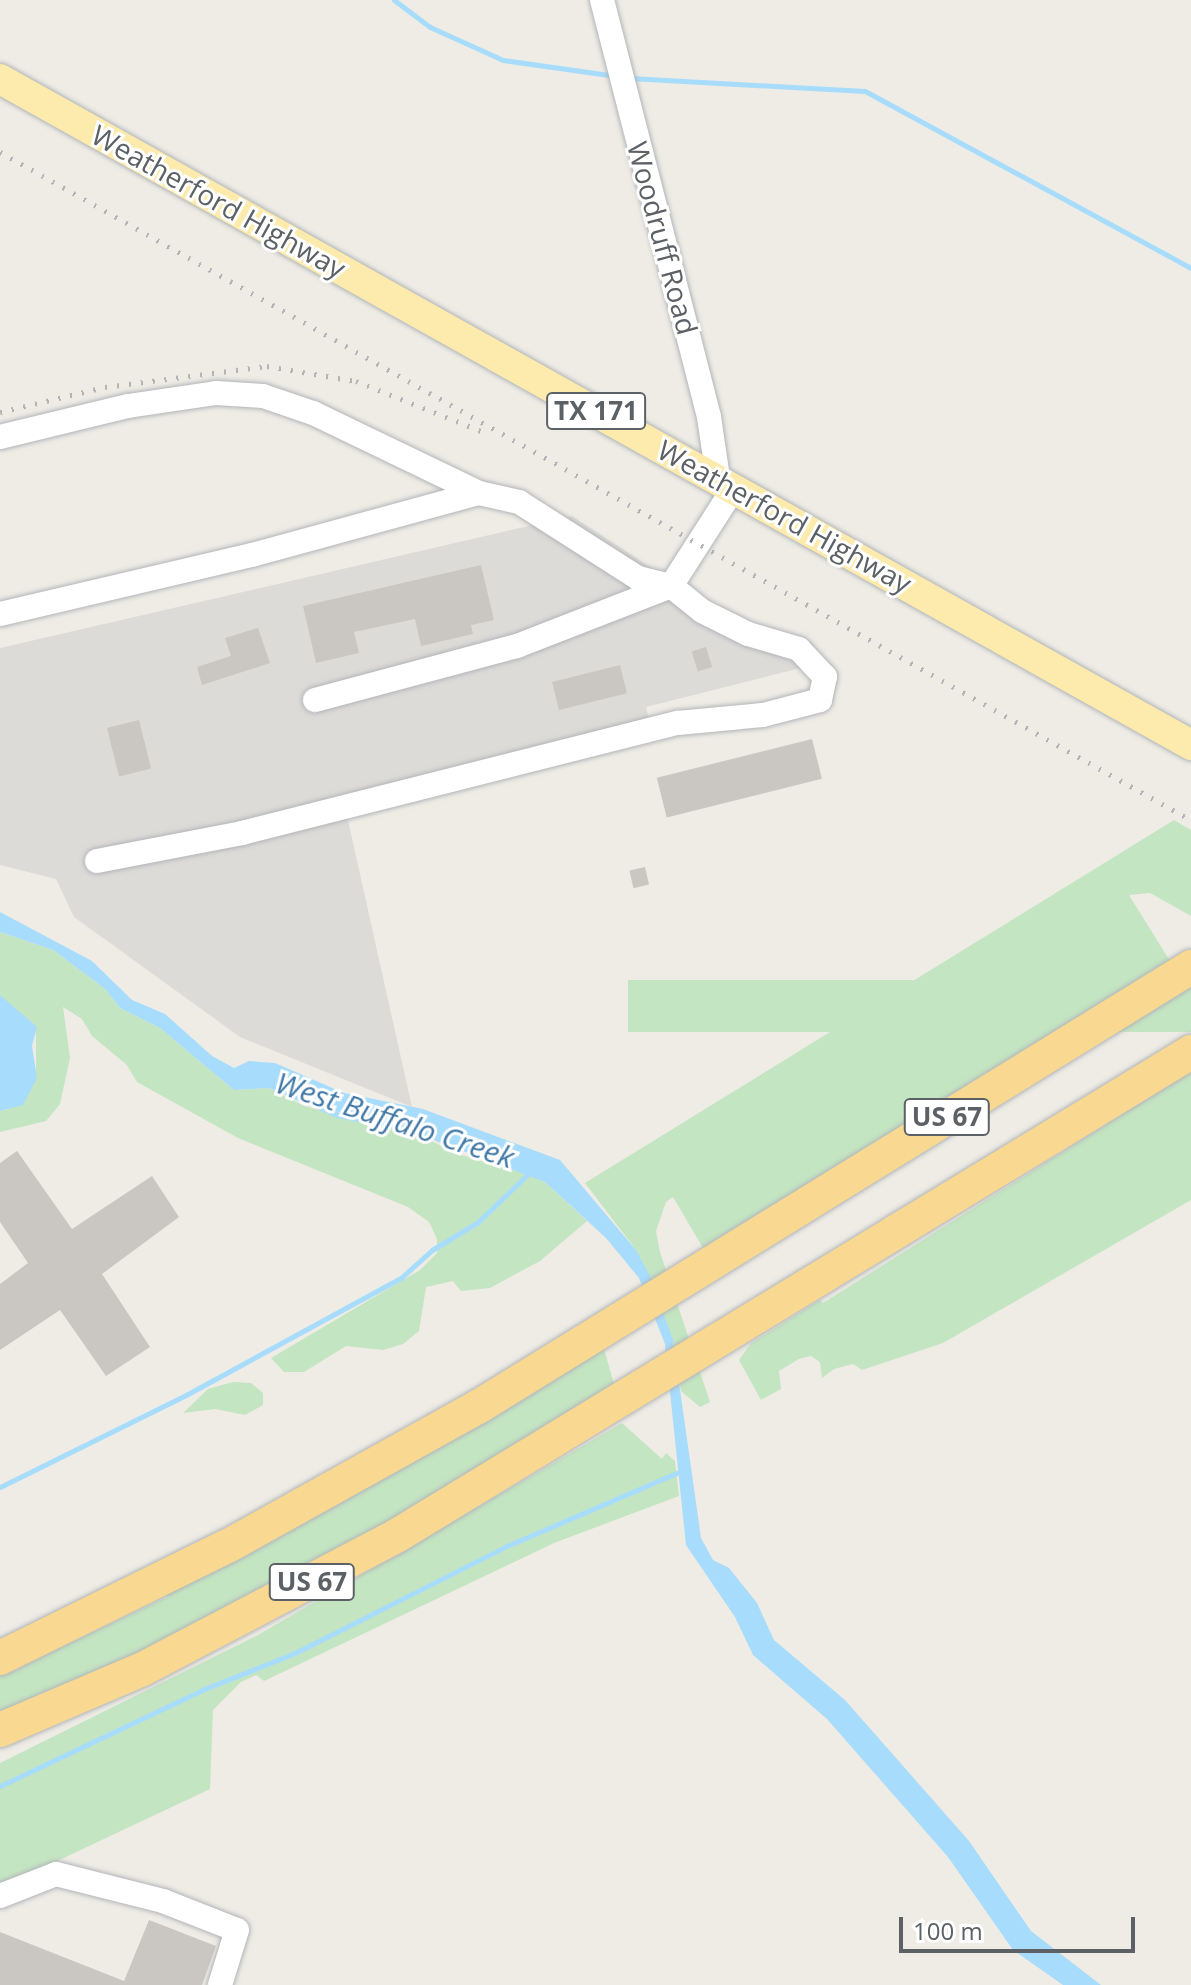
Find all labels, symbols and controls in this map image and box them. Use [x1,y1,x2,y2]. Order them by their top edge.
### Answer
street label: Weatherford Highway [86,117,352,285]
street label: Woodruff Road [621,138,705,338]
road number: TX 171 [546,389,646,433]
street label: Weatherford Highway [652,432,918,600]
water label: West Buffalo Creek [271,1064,519,1176]
road number: US 67 [903,1095,991,1139]
road number: US 67 [268,1560,356,1604]
scale bar [903,1901,1139,1951]
text: 100 m [913,1914,983,1947]

